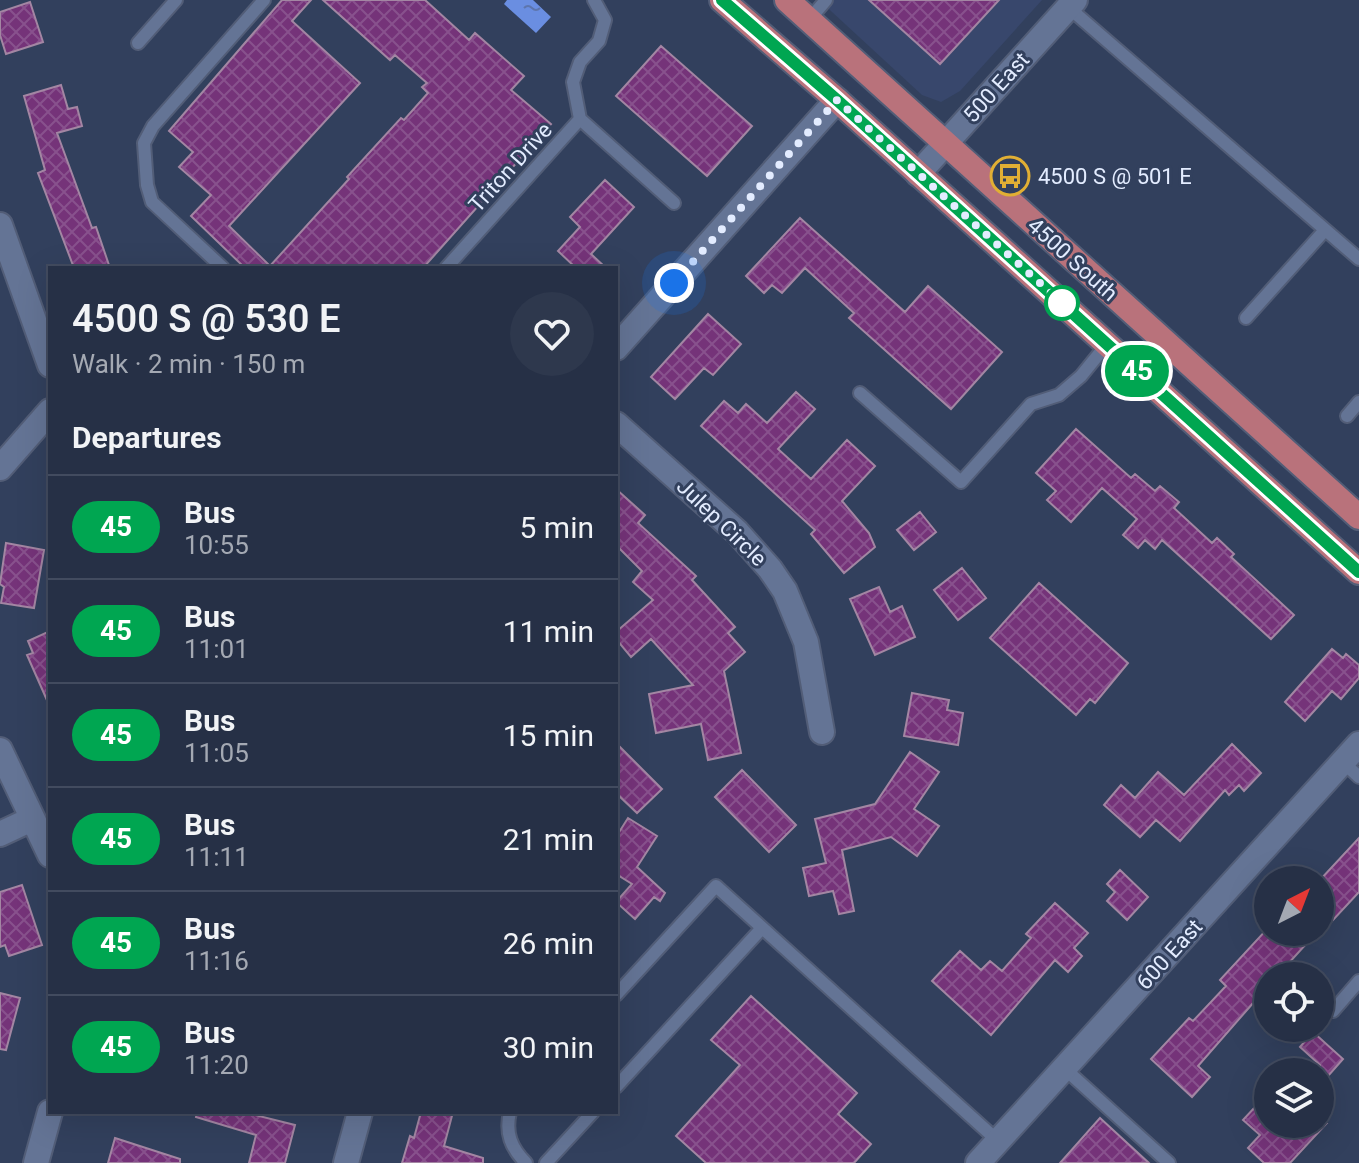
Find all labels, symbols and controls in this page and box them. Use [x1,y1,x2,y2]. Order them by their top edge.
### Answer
street label: 500 East [958,47,1034,127]
street label: Triton Drive [464,117,557,217]
bus stop icon: 4500 S @ 501 E [989,155,1031,197]
place label: 4500 S @ 501 E [1038,164,1192,189]
street label: 4500 South [1023,213,1123,306]
your location [654,263,694,303]
unlabelled marker [1045,286,1079,320]
button: heart [510,292,594,376]
text: 4500 S @ 530 E [72,297,340,341]
line badge: 45 [1101,345,1173,397]
text: Walk · 2 min · 150 m [72,349,305,379]
text: 45 [1121,354,1153,387]
text: Departures [72,420,222,455]
street label: Julep Circle [672,474,772,571]
text: Bus [184,495,235,530]
text: 45 [100,510,132,543]
text: 5 min [520,510,594,545]
text: 10:55 [184,530,249,560]
text: Bus [184,599,235,634]
text: 45 [100,614,132,647]
text: 11 min [503,614,594,649]
text: 11:01 [184,634,249,664]
text: Bus [184,703,235,738]
text: 45 [100,718,132,751]
text: 15 min [503,718,594,753]
text: 11:05 [184,738,249,768]
text: Bus [184,807,235,842]
text: 45 [100,822,132,855]
text: 21 min [503,822,594,857]
text: 11:11 [184,842,249,872]
north arrow [1254,866,1334,946]
map controls [1254,866,1334,1138]
text: Bus [184,911,235,946]
street label: 600 East [1131,914,1207,994]
text: 45 [100,926,132,959]
text: 26 min [503,926,594,961]
text: 11:16 [184,946,249,976]
button: locate [1254,962,1334,1042]
text: Bus [184,1015,235,1050]
text: 45 [100,1030,132,1063]
text: 30 min [503,1030,594,1065]
text: 11:20 [184,1050,249,1080]
button: layers [1254,1058,1334,1138]

